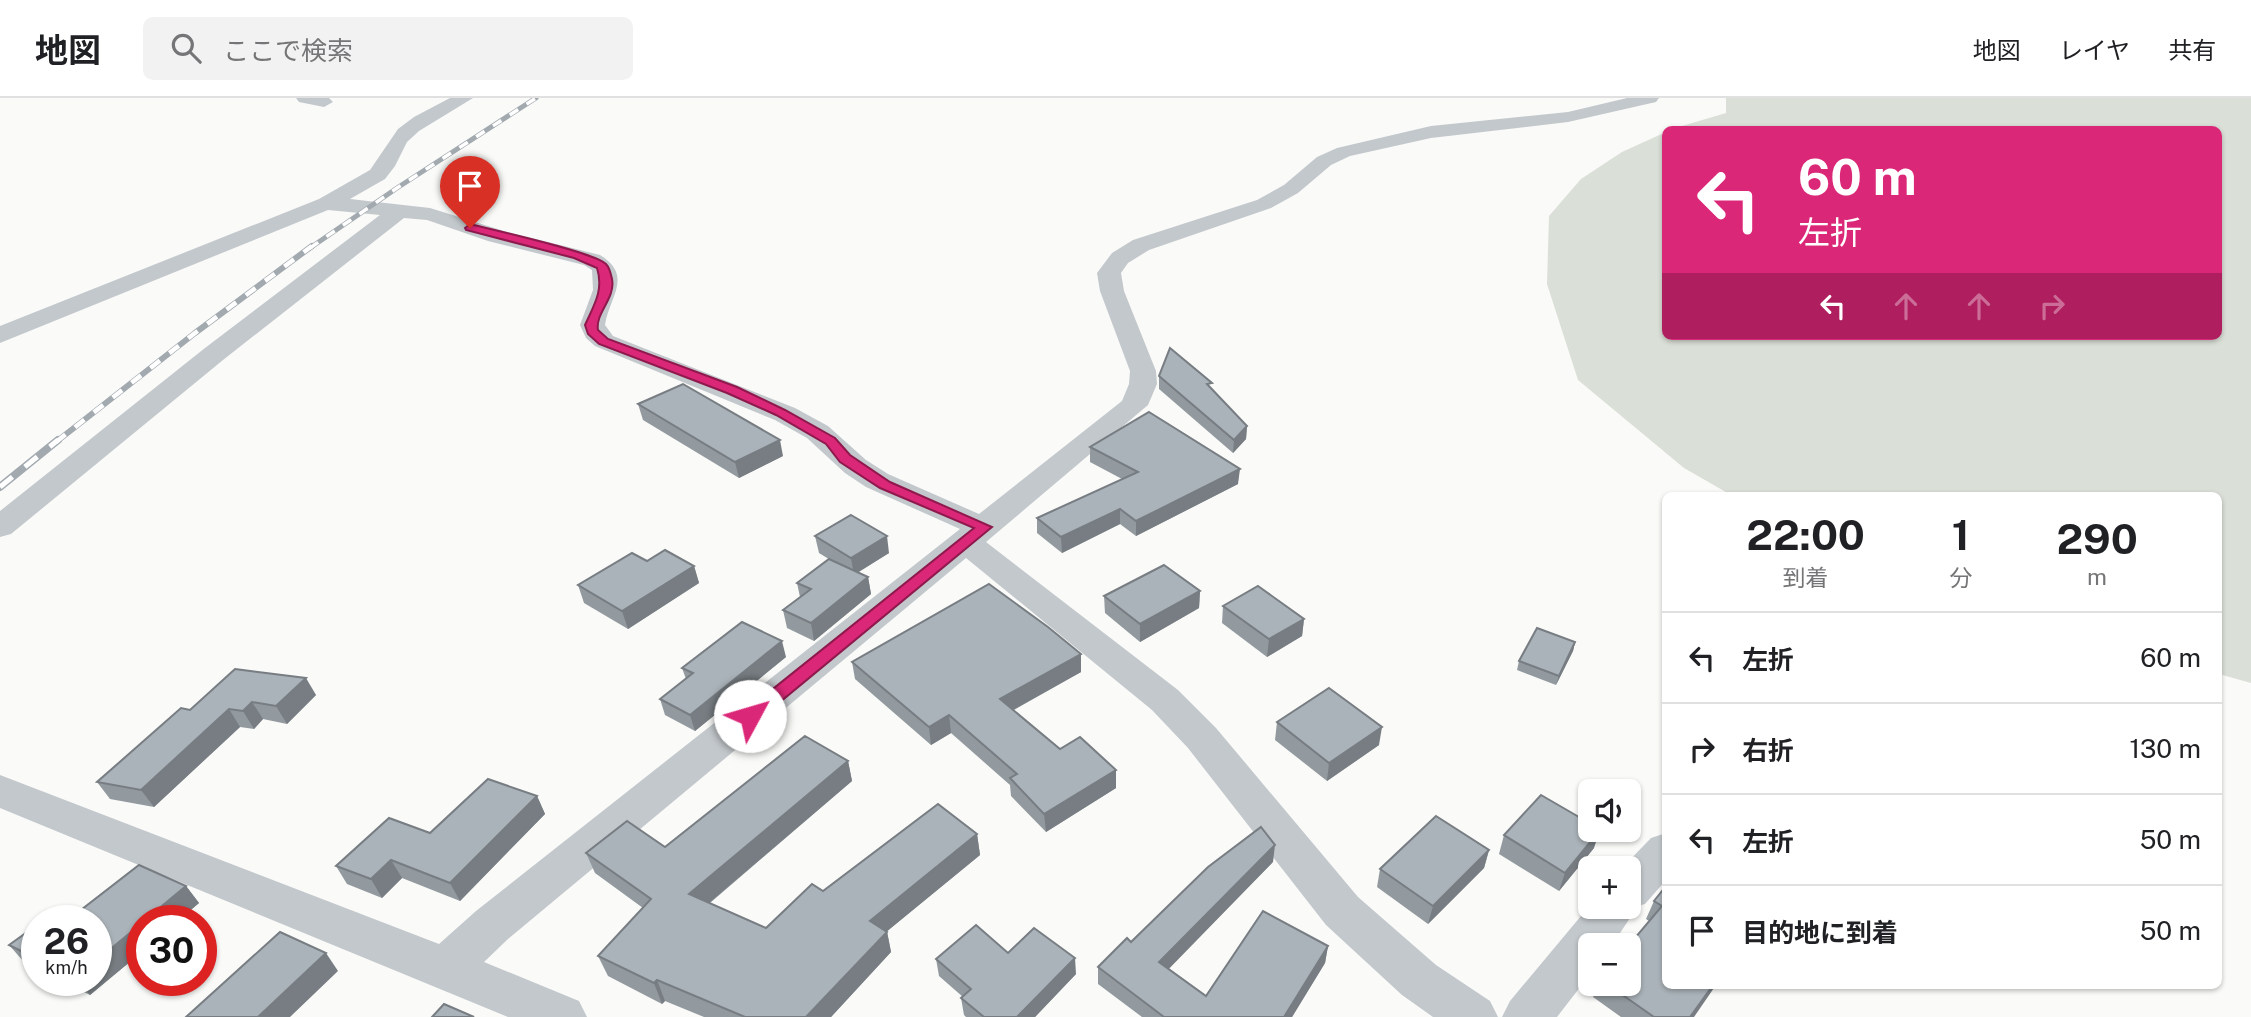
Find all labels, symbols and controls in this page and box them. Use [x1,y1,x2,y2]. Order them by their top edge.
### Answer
search box [143,17,633,80]
icon: search [167,29,205,67]
text: 地図 [35,31,101,69]
text: ここで検索 [223,35,353,66]
text: 地図 [1973,36,2021,64]
text: レイヤ [2059,36,2130,64]
text: 共有 [2168,36,2216,64]
text: 60 m [1798,148,1917,206]
icon: left [1683,154,1774,245]
pin [440,156,500,228]
icon: arrive [451,167,489,205]
text: 左折 [1798,214,1862,251]
icon: left [1814,287,1852,325]
icon: ahead [1887,287,1925,325]
icon: ahead [1960,287,1998,325]
icon: right [2033,287,2071,325]
text: 22:00 [1746,510,1865,559]
text: 1 [1952,510,1970,559]
text: 290 [2056,514,2138,563]
text: m [2087,563,2107,590]
text: 到着 [1783,564,1829,591]
text: 分 [1949,564,1972,591]
icon: left [1683,639,1721,677]
text: 60 m [2140,642,2201,673]
text: 左折 [1742,644,1794,675]
position arrow [713,679,787,753]
icon: right [1683,730,1721,768]
text: 130 m [2129,733,2201,764]
text: 右折 [1742,735,1794,766]
map controls [1578,779,1641,996]
button: sound [1578,779,1641,842]
icon: left [1683,821,1721,859]
text: 50 m [2140,824,2201,855]
text: 左折 [1742,826,1794,857]
button: + [1578,856,1641,919]
speed limit sign: 30 [126,905,217,996]
icon: arrive [1683,912,1721,950]
text: 50 m [2140,915,2201,946]
text: 目的地に到着 [1742,917,1898,948]
text: 26 [44,921,89,962]
button: − [1578,933,1641,996]
text: km/h [45,957,88,978]

